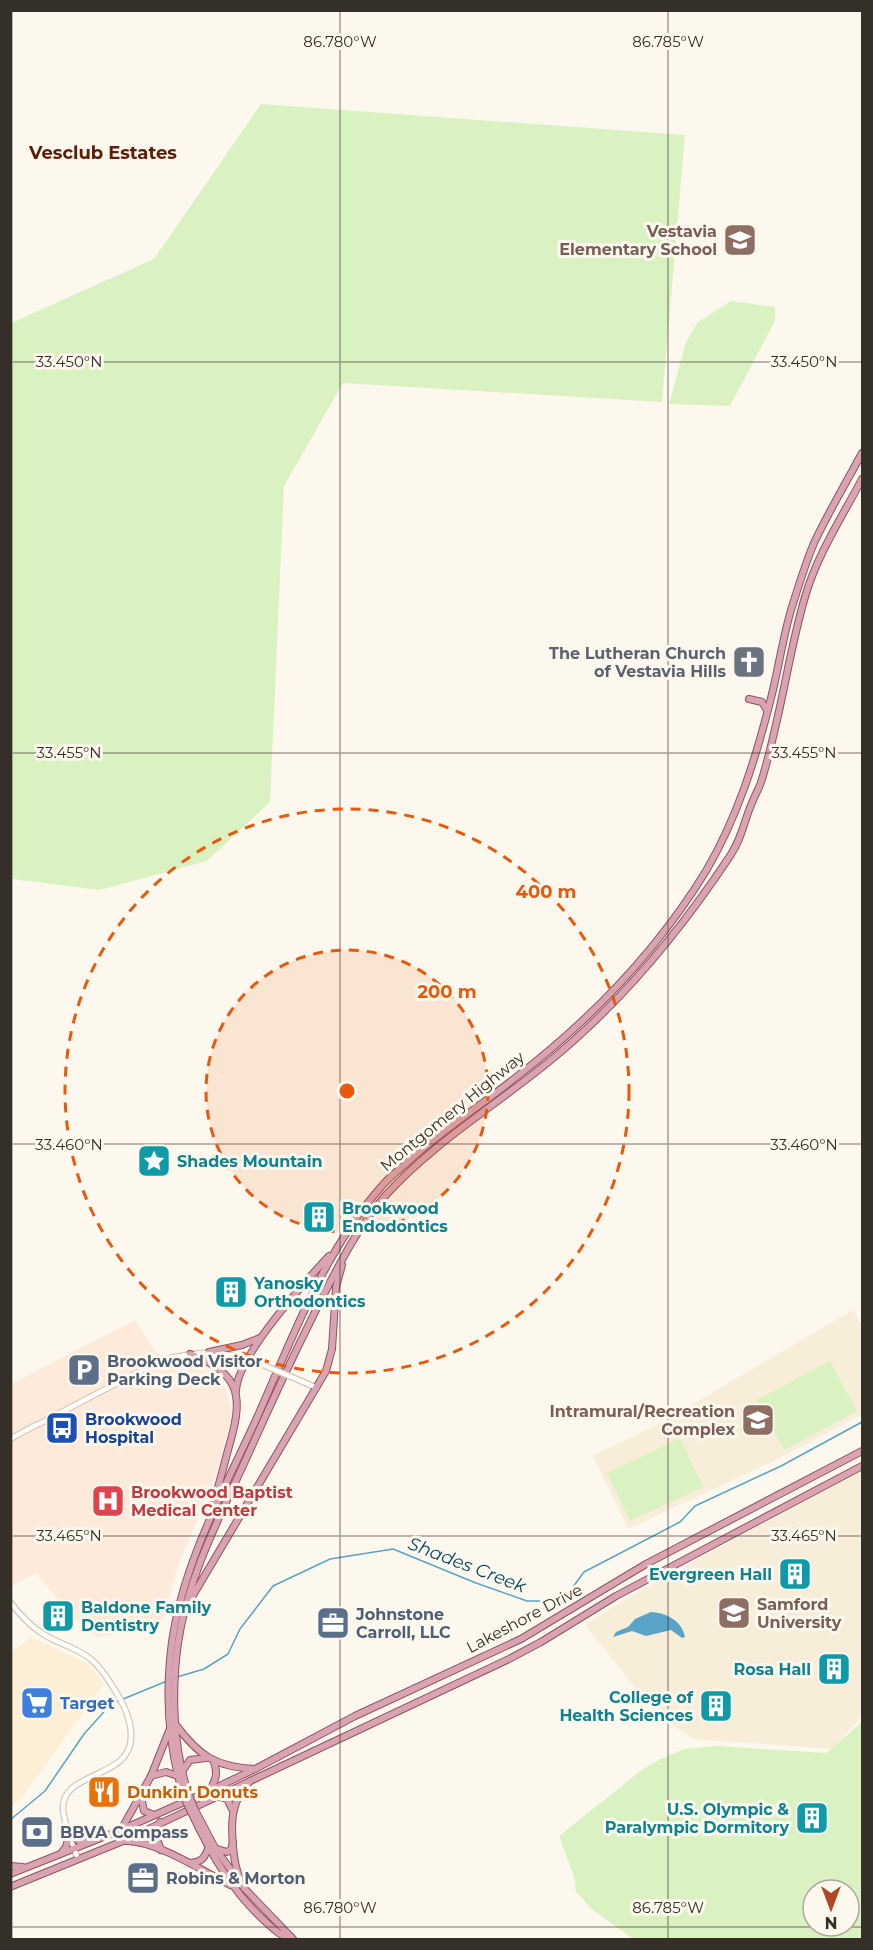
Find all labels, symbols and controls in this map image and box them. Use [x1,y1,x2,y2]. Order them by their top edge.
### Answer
text: 86.780°W [303,32,377,51]
text: 86.785°W [632,32,704,51]
district label: Vesclub Estates [28,142,177,164]
place label: Vestavia Elementary School [559,222,717,259]
school or university icon: Vestavia Elementary School [722,222,758,258]
text: 33.450°N [36,352,102,371]
text: 33.450°N [771,352,837,371]
place label: The Lutheran Church of Vestavia Hills [549,644,727,681]
church icon: The Lutheran Church of Vestavia Hills [731,644,767,680]
text: 33.455°N [37,743,101,762]
text: 33.455°N [772,743,836,762]
text: 400 m [516,881,576,903]
text: 200 m [417,981,477,1003]
street label: Montgomery Highway [377,1047,528,1175]
centre of rings [337,1081,357,1101]
text: 33.460°N [35,1135,103,1154]
text: 33.460°N [770,1135,838,1154]
place icon: Shades Mountain [136,1143,172,1179]
place label: Shades Mountain [177,1152,323,1171]
building icon: Brookwood Endodontics [301,1199,337,1235]
place label: Brookwood Endodontics [342,1199,448,1236]
building icon: Yanosky Orthodontics [213,1274,249,1310]
place label: Yanosky Orthodontics [253,1274,366,1311]
parking icon: Brookwood Visitor Parking Deck [66,1352,102,1388]
place label: Brookwood Visitor Parking Deck [107,1352,262,1389]
place label: Intramural/Recreation Complex [549,1402,735,1439]
school or university icon: Intramural/Recreation Complex [740,1402,776,1438]
bus stop icon: Brookwood Hospital [44,1410,80,1446]
place label: Brookwood Hospital [85,1410,182,1447]
hospital icon: Brookwood Baptist Medical Center [90,1483,126,1519]
place label: Brookwood Baptist Medical Center [131,1483,293,1520]
text: 33.465°N [36,1526,102,1545]
text: 33.465°N [771,1526,837,1545]
water label: Shades Creek [405,1532,530,1598]
building icon: Evergreen Hall [777,1556,813,1592]
place label: Evergreen Hall [649,1565,772,1584]
street label: Lakeshore Drive [463,1580,585,1657]
school or university icon: Samford University [716,1595,752,1631]
place label: Samford University [757,1595,842,1632]
building icon: Baldone Family Dentistry [40,1598,76,1634]
place label: Baldone Family Dentistry [81,1598,211,1635]
office icon: Johnstone Carroll, LLC [315,1605,351,1641]
place label: Johnstone Carroll, LLC [355,1605,451,1642]
building icon: Rosa Hall [816,1651,852,1687]
place label: Rosa Hall [733,1660,811,1679]
supermarket icon: Target [19,1685,55,1721]
place label: College of Health Sciences [559,1688,694,1725]
building icon: College of Health Sciences [698,1688,734,1724]
place label: Target [60,1694,114,1713]
restaurant icon: Dunkin' Donuts [86,1774,122,1810]
place label: Dunkin' Donuts [127,1783,259,1802]
place label: U.S. Olympic & Paralympic Dormitory [605,1800,789,1837]
building icon: U.S. Olympic & Paralympic Dormitory [794,1800,830,1836]
bank icon: BBVA Compass [19,1814,55,1850]
place label: BBVA Compass [60,1823,189,1842]
office icon: Robins & Morton [125,1860,161,1896]
place label: Robins & Morton [166,1869,305,1888]
north arrow [801,1878,861,1938]
text: 86.780°W [303,1898,377,1917]
text: 86.785°W [632,1898,704,1917]
text: N [825,1913,837,1932]

